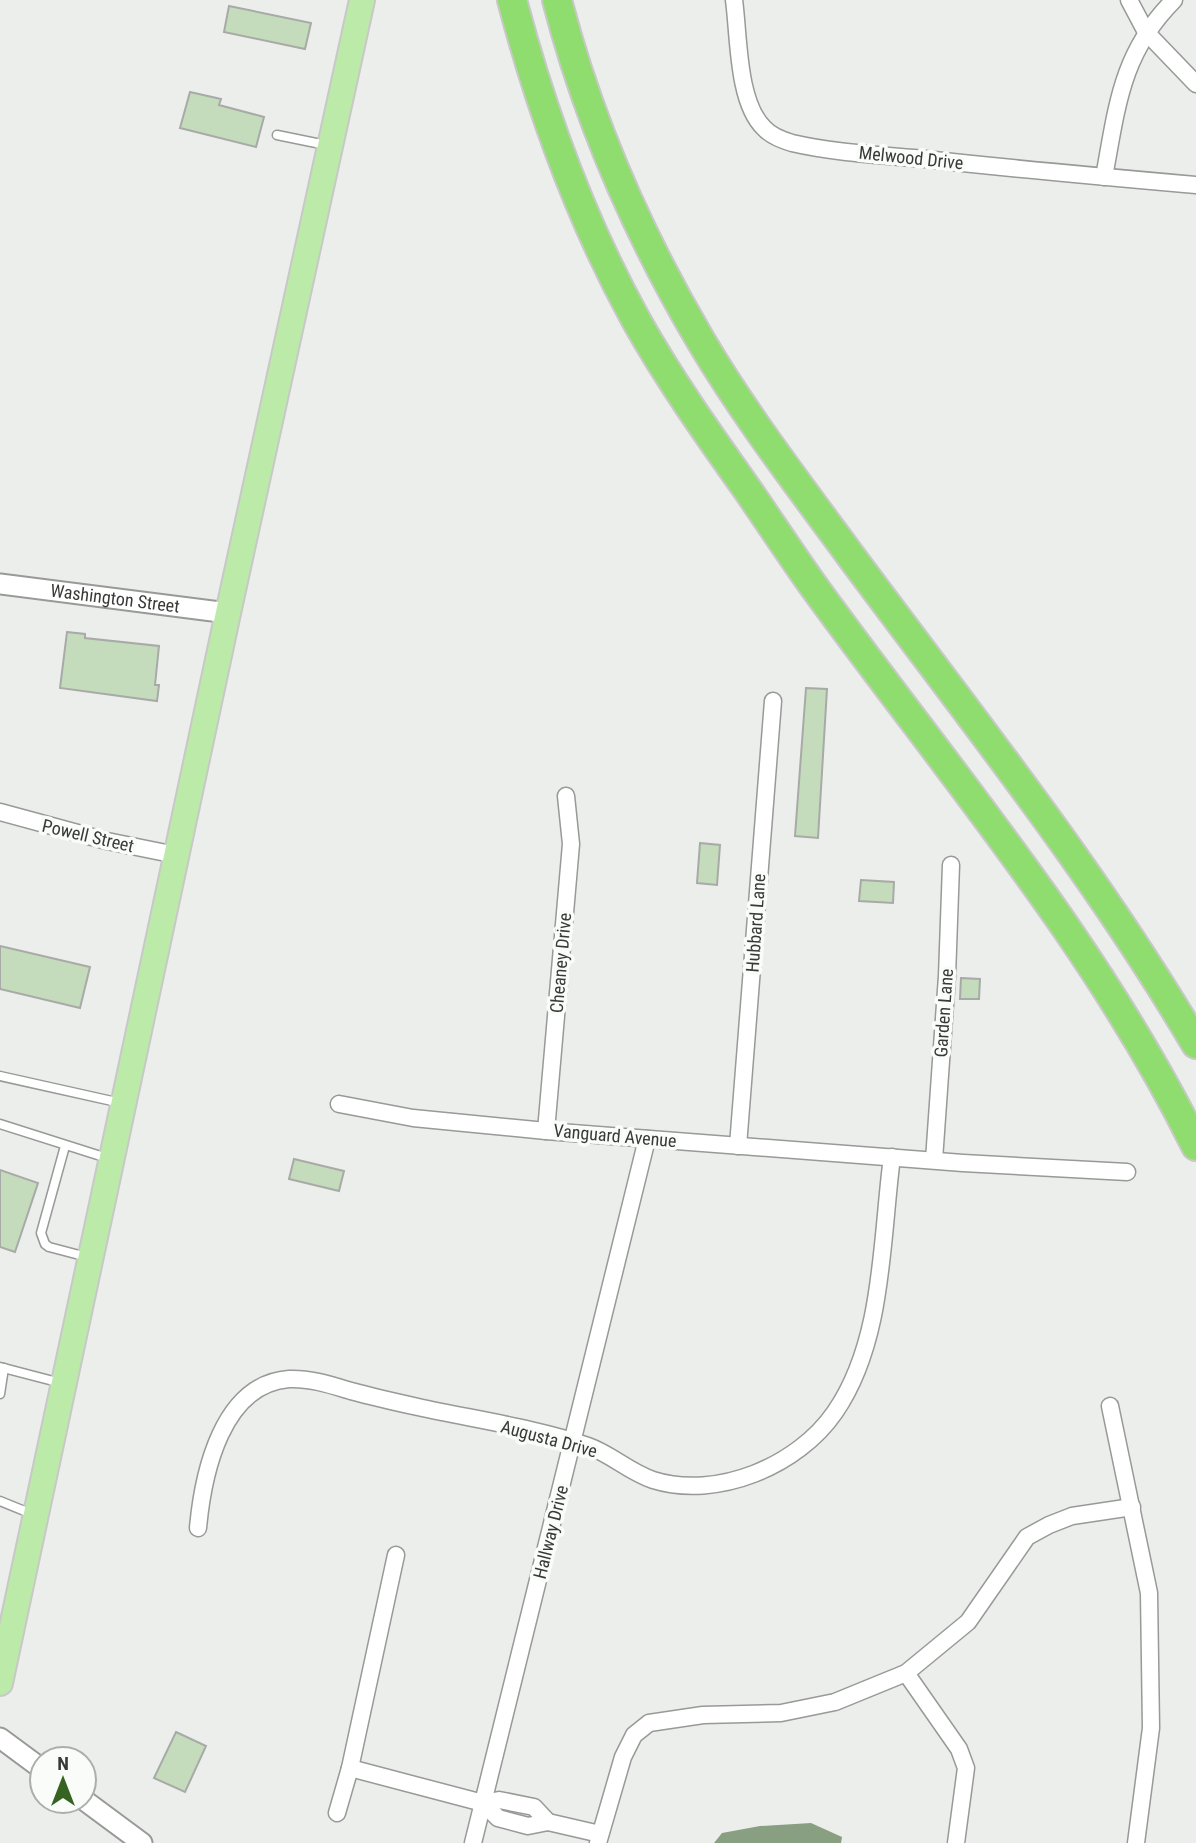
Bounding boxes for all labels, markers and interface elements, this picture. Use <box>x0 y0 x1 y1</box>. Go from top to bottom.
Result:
street label: Melwood Drive <box>858 142 964 173</box>
street label: Washington Street <box>49 580 181 617</box>
street label: Powell Street <box>40 815 136 856</box>
street label: Hubbard Lane <box>742 873 769 973</box>
street label: Cheaney Drive <box>546 912 575 1014</box>
street label: Garden Lane <box>930 968 957 1058</box>
street label: Vanguard Avenue <box>553 1120 677 1151</box>
street label: Augusta Drive <box>499 1416 600 1461</box>
street label: Hallway Drive <box>529 1483 572 1581</box>
north arrow <box>28 1745 98 1815</box>
text: N <box>57 1752 69 1775</box>

